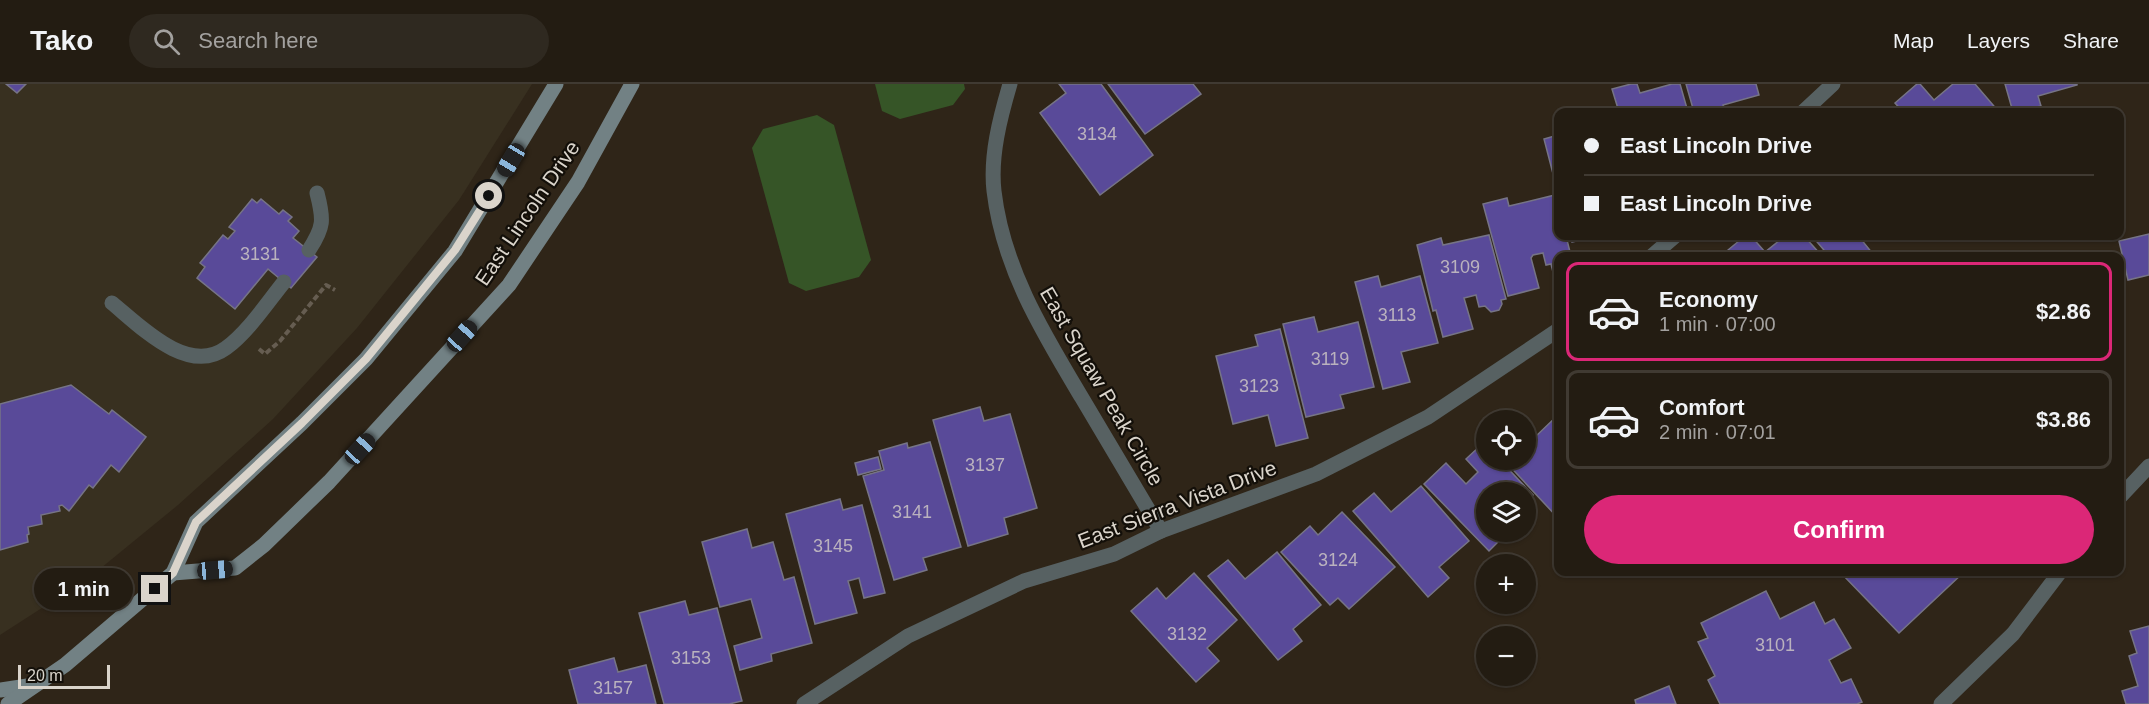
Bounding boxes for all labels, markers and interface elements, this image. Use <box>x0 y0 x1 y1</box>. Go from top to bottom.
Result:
search box <box>129 14 549 68</box>
text: Tako <box>30 25 93 56</box>
icon: search <box>150 25 183 58</box>
text: Search here <box>198 28 318 53</box>
text: Map <box>1893 29 1934 52</box>
text: Layers <box>1967 29 2030 52</box>
text: Share <box>2063 29 2119 52</box>
house number: 3134 <box>1077 124 1117 144</box>
text: East Lincoln Drive <box>1620 133 1812 158</box>
street label: East Lincoln Drive <box>470 136 584 290</box>
car <box>494 140 528 180</box>
route start <box>475 182 502 209</box>
text: East Lincoln Drive <box>1620 191 1812 216</box>
house number: 3131 <box>240 244 280 264</box>
house number: 3109 <box>1440 257 1480 277</box>
street label: East Squaw Peak Circle <box>1036 283 1168 489</box>
icon: car <box>1587 285 1641 339</box>
text: Economy <box>1659 287 1758 312</box>
text: $2.86 <box>2036 299 2091 324</box>
house number: 3113 <box>1378 305 1416 325</box>
text: 1 min · 07:00 <box>1659 313 1776 335</box>
car <box>443 317 481 355</box>
house number: 3119 <box>1311 349 1349 369</box>
house number: 3123 <box>1239 376 1279 396</box>
icon: car <box>1587 393 1641 447</box>
text: Comfort <box>1659 395 1745 420</box>
text: $3.86 <box>2036 407 2091 432</box>
map controls <box>1476 410 1536 686</box>
button: locate <box>1476 410 1536 470</box>
text: 2 min · 07:01 <box>1659 421 1776 443</box>
car <box>341 430 379 468</box>
house number: 3137 <box>965 455 1005 475</box>
street label: East Sierra Vista Drive <box>1074 455 1280 553</box>
button: layers <box>1476 482 1536 542</box>
button: Confirm <box>1584 495 2094 564</box>
house number: 3141 <box>892 502 932 522</box>
house number: 3145 <box>813 536 853 556</box>
house number: 3124 <box>1318 550 1358 570</box>
button: + <box>1476 554 1536 614</box>
car <box>196 559 234 581</box>
callout: 1 min <box>35 568 134 610</box>
route end <box>141 575 168 602</box>
text: 1 min <box>57 578 110 600</box>
house number: 3132 <box>1167 624 1207 644</box>
button: − <box>1476 626 1536 686</box>
house number: 3101 <box>1755 635 1795 655</box>
house number: 3153 <box>671 648 711 668</box>
scale bar <box>18 662 110 690</box>
text: 20 m <box>27 667 63 684</box>
house number: 3157 <box>593 678 633 698</box>

